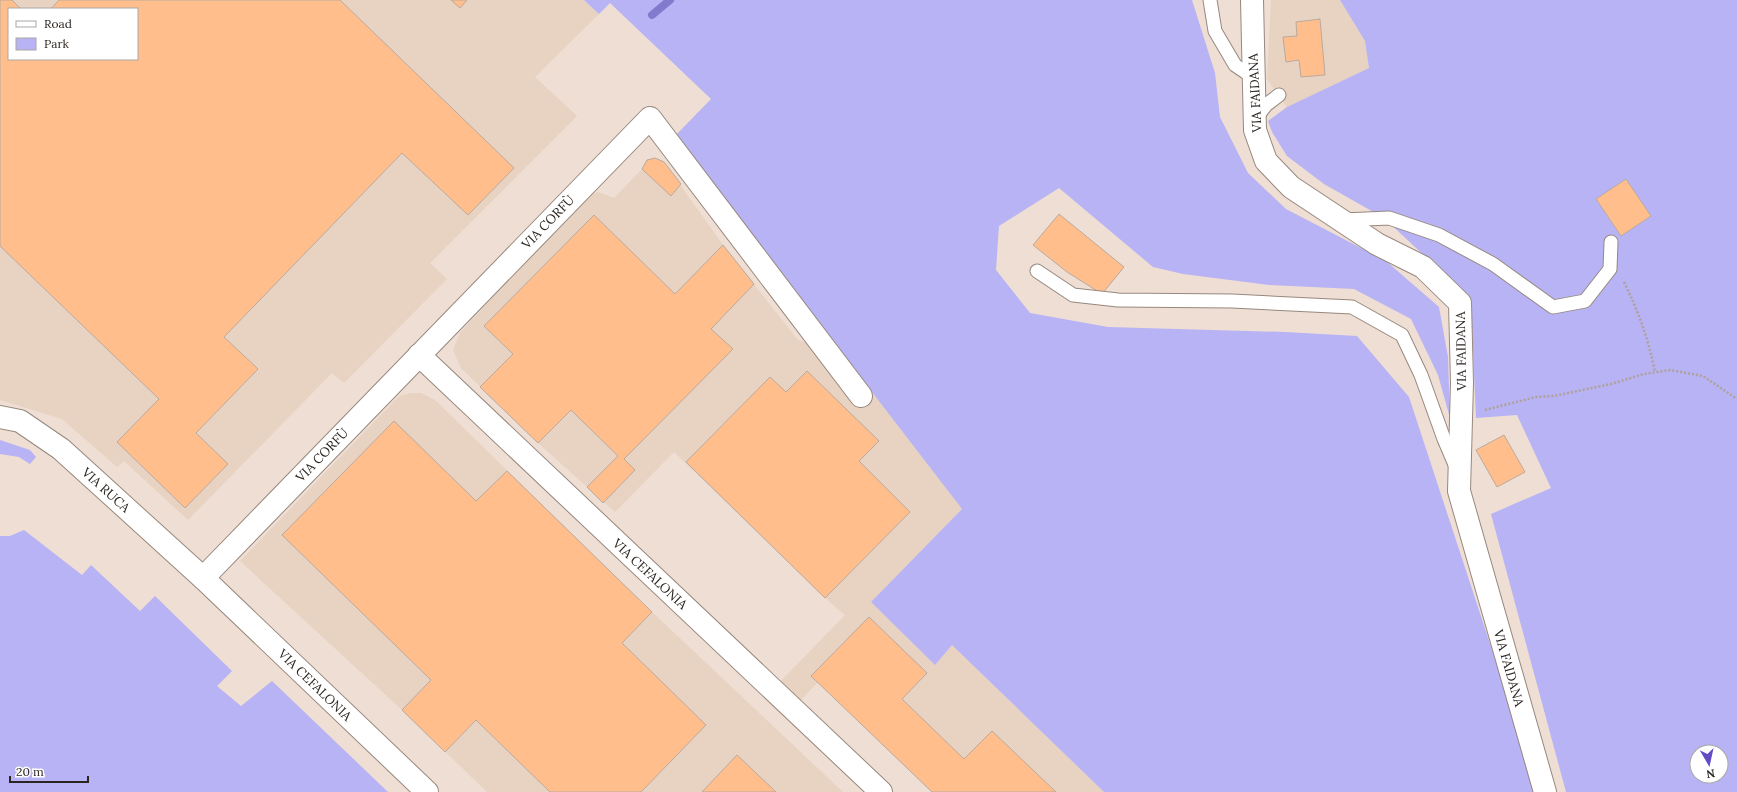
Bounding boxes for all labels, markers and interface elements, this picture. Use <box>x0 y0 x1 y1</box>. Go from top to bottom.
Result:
legend <box>8 8 138 60</box>
text: Road <box>44 16 72 31</box>
text: Park <box>44 36 70 51</box>
street label: VIA FAIDANA <box>1244 52 1266 134</box>
street label: VIA CORFÙ <box>517 191 578 253</box>
street label: VIA FAIDANA <box>1452 310 1470 392</box>
street label: VIA CORFÙ <box>291 424 352 486</box>
street label: VIA RUCA <box>78 463 134 517</box>
street label: VIA CEFALONIA <box>608 534 692 614</box>
street label: VIA FAIDANA <box>1490 627 1528 709</box>
street label: VIA CEFALONIA <box>274 645 356 725</box>
north arrow <box>1689 744 1729 784</box>
scale bar <box>10 758 88 784</box>
text: 20 m <box>16 764 44 779</box>
text: N <box>1705 766 1716 782</box>

